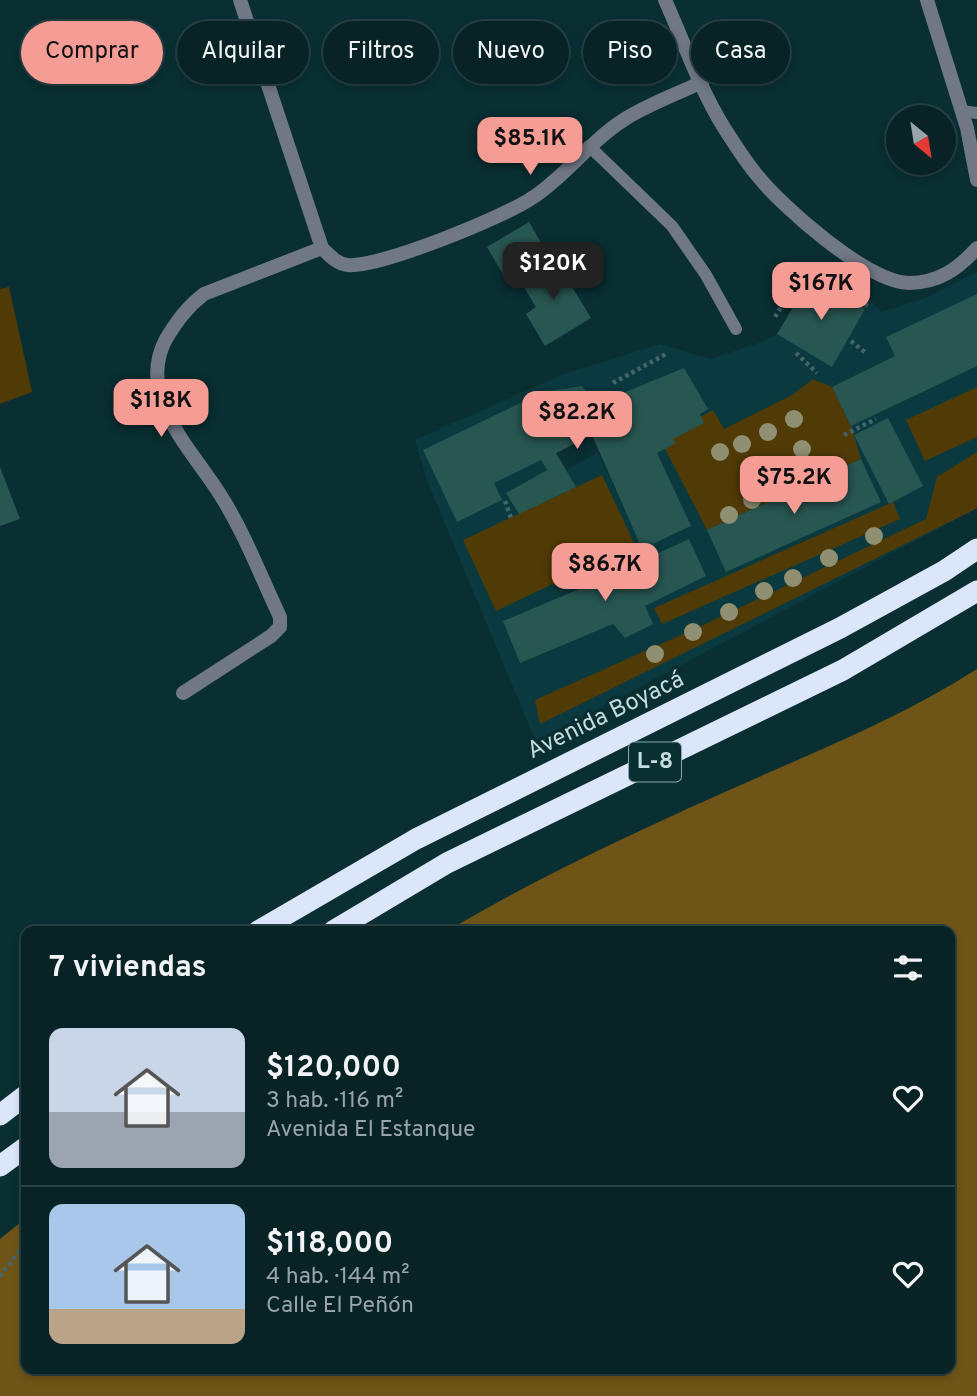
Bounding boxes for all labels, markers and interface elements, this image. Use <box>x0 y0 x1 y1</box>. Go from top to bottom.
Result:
chip: Comprar <box>21 21 163 84</box>
chip: Alquilar <box>177 21 309 84</box>
chip: Filtros <box>323 21 439 84</box>
chip: Nuevo <box>453 21 569 84</box>
chip: Piso <box>583 21 677 84</box>
chip: Casa <box>691 21 790 84</box>
north arrow <box>886 105 956 175</box>
map controls <box>886 105 956 175</box>
pin: $85.1K <box>473 118 587 177</box>
text: $85.1K <box>493 125 567 154</box>
pin: $120K <box>504 243 602 302</box>
text: $120K <box>519 250 587 279</box>
pin: $167K <box>772 262 870 322</box>
text: $167K <box>788 270 854 299</box>
pin: $118K <box>112 380 210 439</box>
text: $118K <box>130 387 192 416</box>
pin: $82.2K <box>520 392 634 451</box>
text: $82.2K <box>538 399 616 428</box>
pin: $75.2K <box>737 456 851 516</box>
text: $75.2K <box>756 464 832 493</box>
pin: $86.7K <box>548 544 662 603</box>
text: $86.7K <box>568 551 642 580</box>
street label: Avenida Boyacá <box>523 665 689 767</box>
road number: L-8 <box>629 742 681 782</box>
icon: filters <box>889 949 927 987</box>
text: 7 viviendas <box>49 950 207 987</box>
text: $120,000 <box>266 1050 401 1087</box>
icon: home <box>105 1056 189 1140</box>
icon: heart <box>889 1079 927 1117</box>
text: 3 hab. · 116 m² <box>266 1087 403 1116</box>
text: Avenida El Estanque <box>266 1116 475 1145</box>
text: $118,000 <box>266 1226 393 1263</box>
icon: home <box>105 1232 189 1316</box>
icon: heart <box>889 1255 927 1293</box>
text: 4 hab. · 144 m² <box>266 1263 410 1292</box>
text: Calle El Peñón <box>266 1292 414 1321</box>

